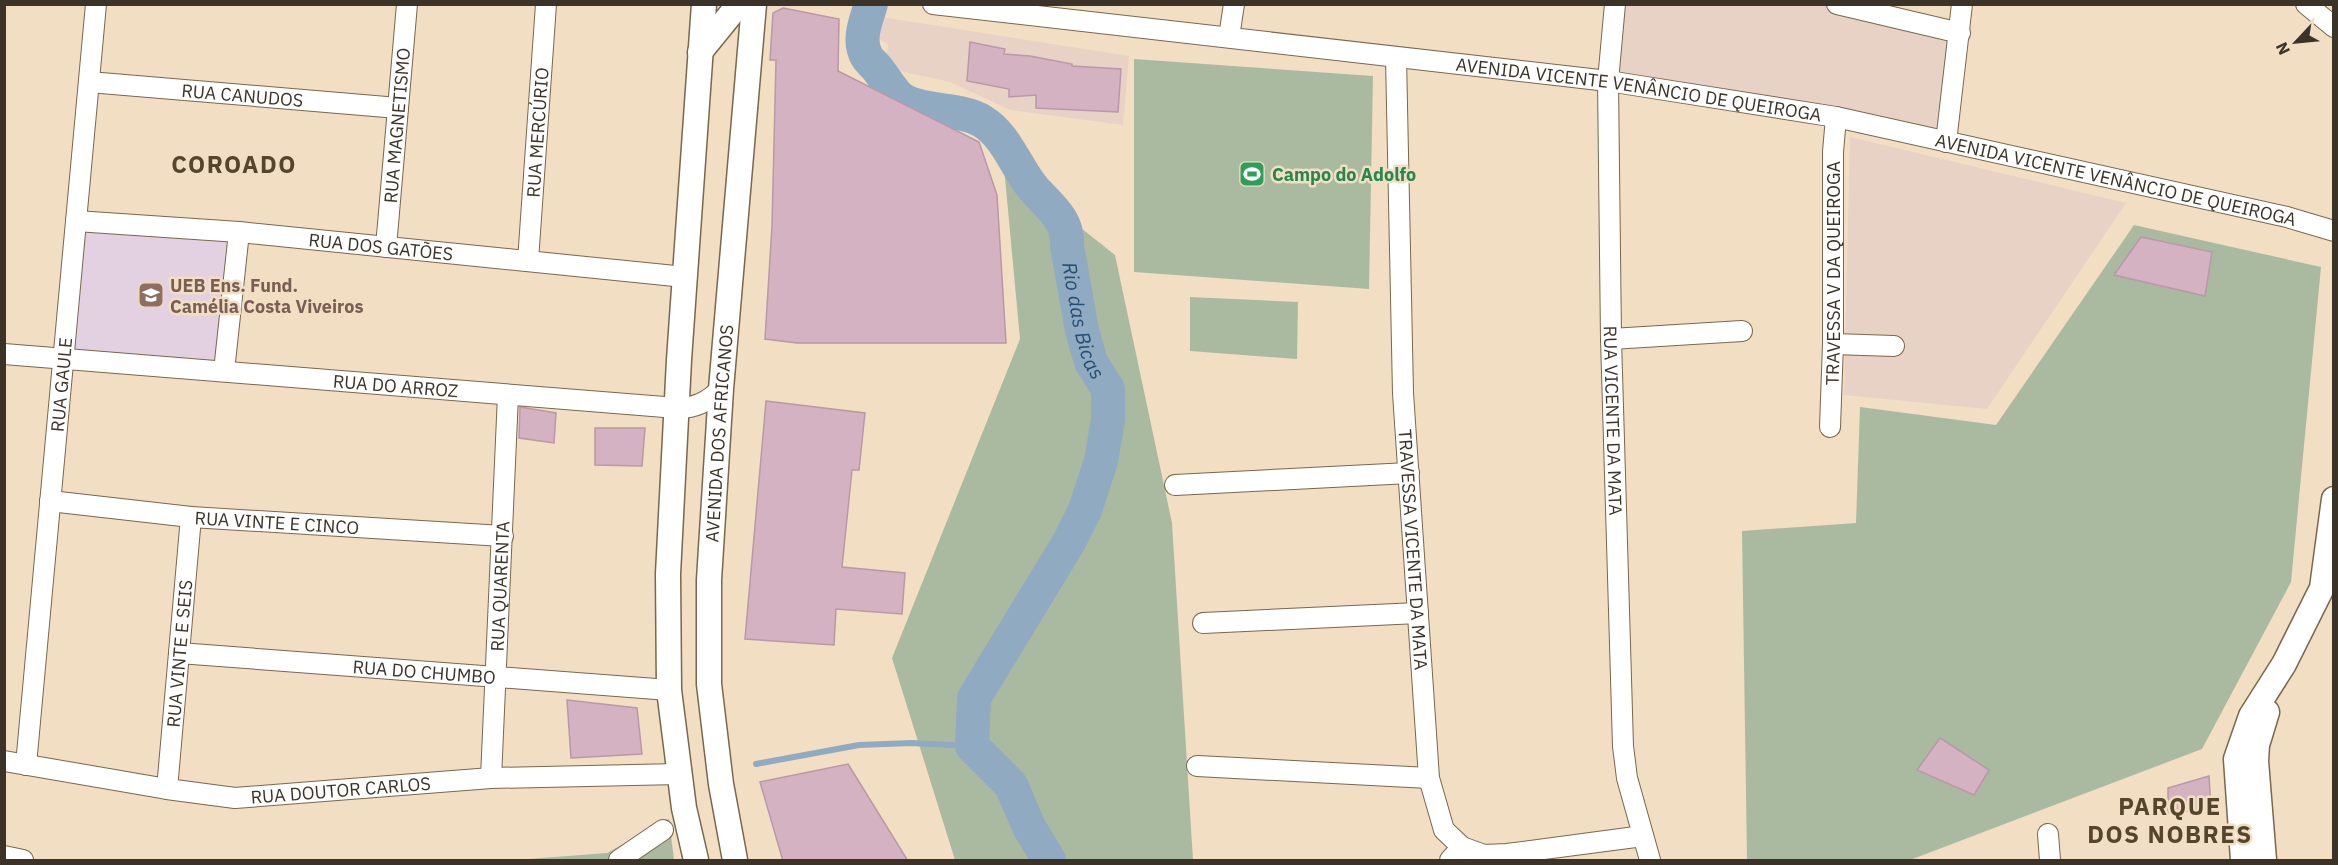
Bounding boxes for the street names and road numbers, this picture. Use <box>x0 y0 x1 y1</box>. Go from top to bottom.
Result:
street label: RUA MAGNETISMO <box>378 47 415 204</box>
street label: AVENIDA VICENTE VENÂNCIO DE QUEIROGA <box>1455 52 1824 126</box>
street label: RUA MERCÚRIO <box>521 66 553 198</box>
street label: RUA CANUDOS <box>181 78 304 111</box>
street label: AVENIDA VICENTE VENÂNCIO DE QUEIROGA <box>1933 128 2300 231</box>
street label: TRAVESSA V DA QUEIROGA <box>1820 160 1845 386</box>
street label: RUA DOS GATÕES <box>308 228 454 265</box>
street label: AVENIDA DOS AFRICANOS <box>700 323 738 543</box>
street label: RUA VICENTE DA MATA <box>1599 325 1628 516</box>
street label: RUA GAULE <box>45 336 77 433</box>
street label: RUA DO ARROZ <box>332 369 459 402</box>
street label: TRAVESSA VICENTE DA MATA <box>1394 428 1433 671</box>
street label: RUA VINTE E CINCO <box>194 506 360 539</box>
street label: RUA QUARENTA <box>485 520 514 652</box>
street label: RUA VINTE E SEIS <box>161 579 197 728</box>
street label: RUA DO CHUMBO <box>352 655 497 688</box>
street label: RUA DOUTOR CARLOS <box>250 771 432 808</box>

